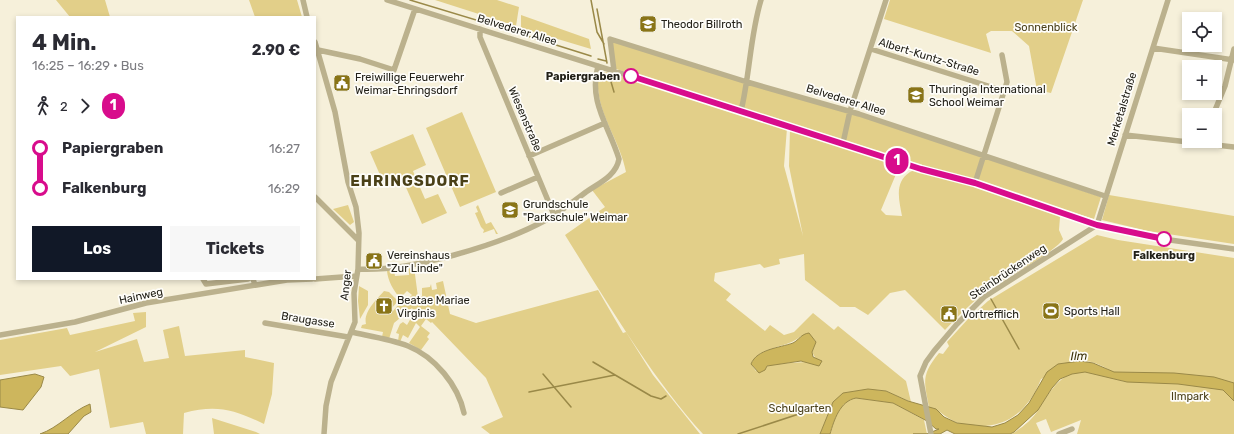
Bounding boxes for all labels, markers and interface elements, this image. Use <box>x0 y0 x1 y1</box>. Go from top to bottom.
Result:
street label: Belvederer Allee <box>476 12 558 48</box>
map controls <box>1182 12 1222 148</box>
button: locate <box>1182 12 1222 52</box>
school or university icon: Theodor Billroth <box>638 14 658 34</box>
place label: Theodor Billroth <box>661 18 743 31</box>
park label: Sonnenblick <box>1015 21 1078 34</box>
text: 4 Min. <box>32 29 97 56</box>
street label: Albert-Kuntz-Straße <box>877 35 981 79</box>
text: 2.90 € <box>252 41 300 59</box>
text: 16:25 – 16:29 · Bus <box>32 58 144 73</box>
button: + <box>1182 60 1222 100</box>
marker: Papiergraben <box>623 68 639 84</box>
place label: Papiergraben <box>546 70 620 83</box>
place label: Freiwillige Feuerwehr Weimar-Ehringsdorf <box>355 71 465 97</box>
street label: Merketalstraße <box>1105 71 1139 147</box>
public building icon: Freiwillige Feuerwehr Weimar-Ehringsdorf <box>332 73 352 93</box>
street label: Belvederer Allee <box>805 82 887 118</box>
place label: Thuringia International School Weimar <box>929 83 1046 109</box>
street label: Wiesenstraße <box>506 85 544 153</box>
school or university icon: Thuringia International School Weimar <box>906 85 926 105</box>
icon: walk <box>32 95 54 117</box>
icon: forward <box>74 95 96 117</box>
text: 1 <box>110 97 117 114</box>
text: 2 <box>60 99 68 114</box>
button: − <box>1182 108 1222 148</box>
text: Papiergraben <box>62 139 163 157</box>
text: 16:27 <box>269 141 300 156</box>
line badge: 1 <box>884 148 910 174</box>
text: 1 <box>894 152 900 169</box>
district label: EHRINGSDORF <box>350 172 470 190</box>
text: Falkenburg <box>62 179 146 197</box>
text: 16:29 <box>268 181 300 196</box>
place label: Grundschule "Parkschule" Weimar <box>523 198 628 224</box>
school or university icon: Grundschule "Parkschule" Weimar <box>500 200 520 220</box>
button: Los <box>32 226 162 272</box>
button: Tickets <box>170 226 300 272</box>
marker: Falkenburg <box>1156 231 1172 247</box>
street label: Steinbrückenweg <box>967 242 1049 302</box>
place label: Vereinshaus "Zur Linde" <box>387 249 450 275</box>
place label: Falkenburg <box>1133 249 1195 262</box>
public building icon: Vereinshaus "Zur Linde" <box>364 251 384 271</box>
street label: Anger <box>338 268 354 301</box>
street label: Hainweg <box>118 285 164 307</box>
place label: Beatae Mariae Virginis <box>397 294 470 320</box>
church icon: Beatae Mariae Virginis <box>374 296 394 316</box>
sports icon: Sports Hall <box>1041 301 1061 321</box>
public building icon: Vortrefflich <box>939 304 959 324</box>
place label: Sports Hall <box>1064 305 1120 318</box>
place label: Vortrefflich <box>962 308 1019 321</box>
street label: Braugasse <box>280 309 336 331</box>
water label: Ilm <box>1070 349 1088 363</box>
park label: Ilmpark <box>1171 390 1209 403</box>
park label: Schulgarten <box>769 402 831 415</box>

